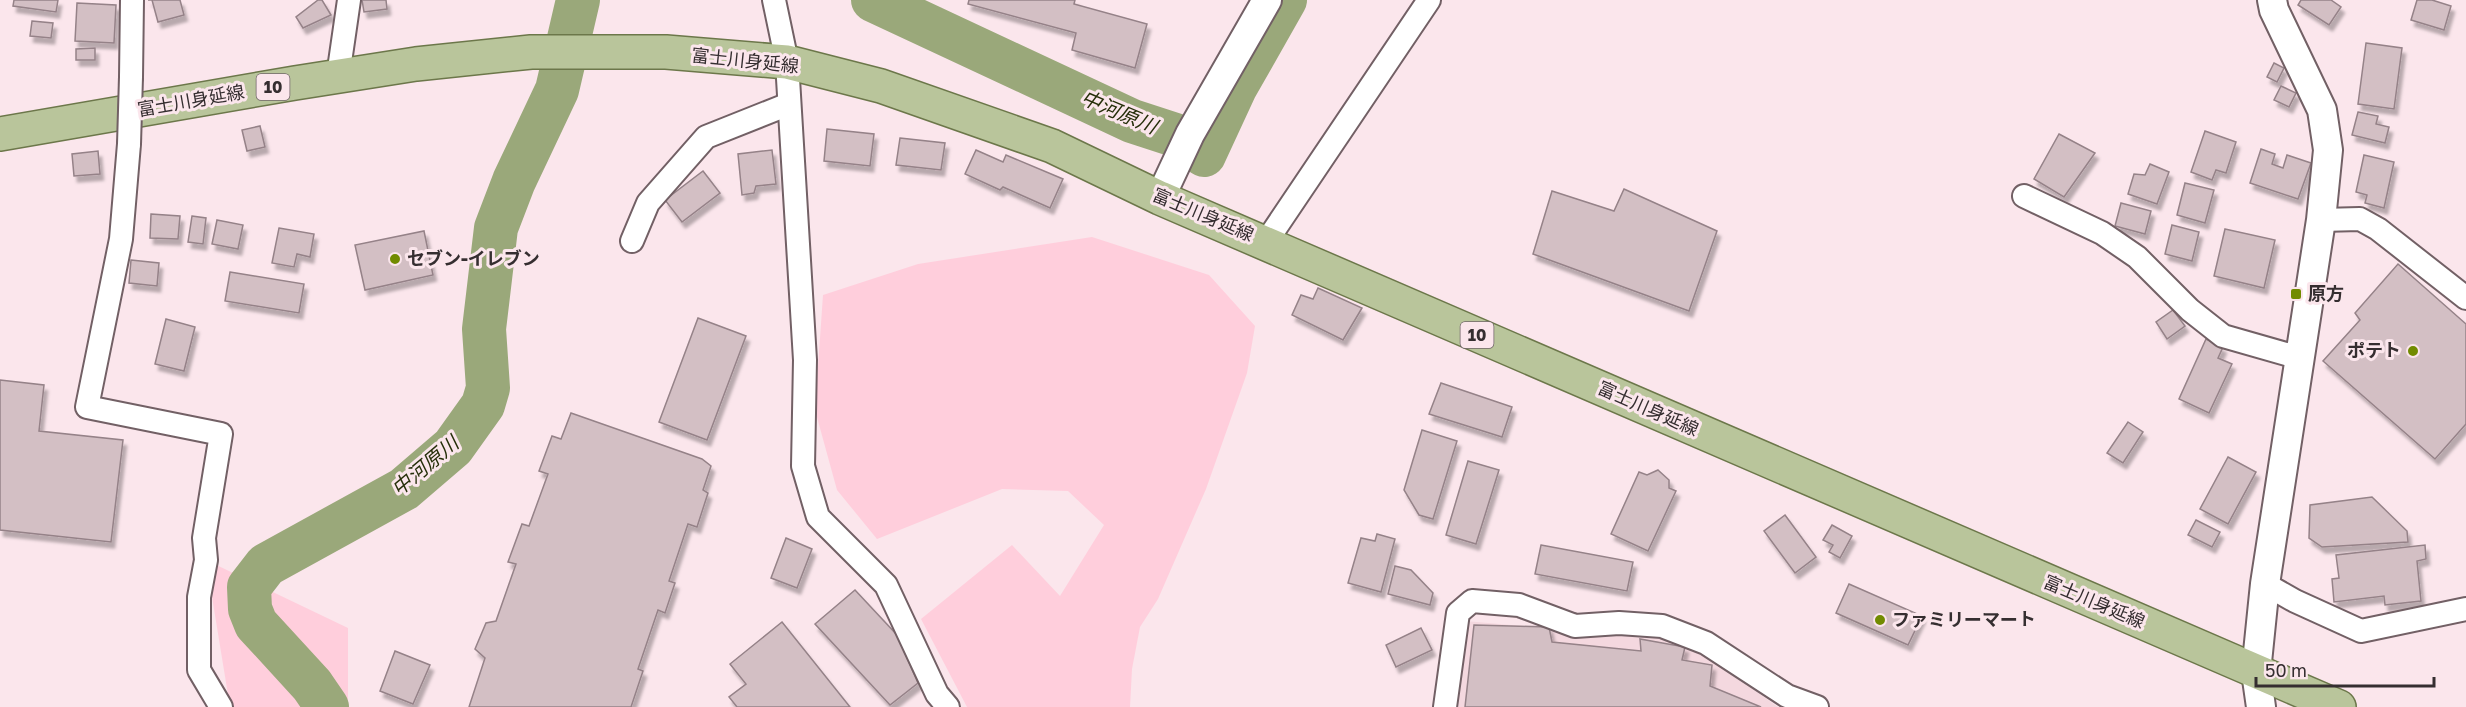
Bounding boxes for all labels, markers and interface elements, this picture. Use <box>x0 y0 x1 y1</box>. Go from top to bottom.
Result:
street label: 富士川身延線 <box>690 43 800 77</box>
road number: 10 <box>256 74 290 100</box>
street label: 富士川身延線 <box>136 80 246 120</box>
water label: 中河原川 <box>1078 84 1163 139</box>
street label: 富士川身延線 <box>1149 183 1257 245</box>
place label: セブン-イレブン <box>407 247 540 269</box>
marker: セブン-イレブン <box>388 252 402 266</box>
place label: 原方 <box>2308 282 2344 304</box>
marker: 原方 <box>2289 287 2303 301</box>
road number: 10 <box>1460 322 1494 348</box>
place label: ポテト <box>2347 339 2401 361</box>
marker: ポテト <box>2406 344 2420 358</box>
street label: 富士川身延線 <box>1595 376 1702 440</box>
water label: 中河原川 <box>386 429 464 500</box>
street label: 富士川身延線 <box>2040 570 2148 632</box>
place label: ファミリーマート <box>1892 608 2036 630</box>
marker: ファミリーマート <box>1873 613 1887 627</box>
scale bar <box>2256 650 2434 688</box>
text: 50 m <box>2265 659 2307 681</box>

